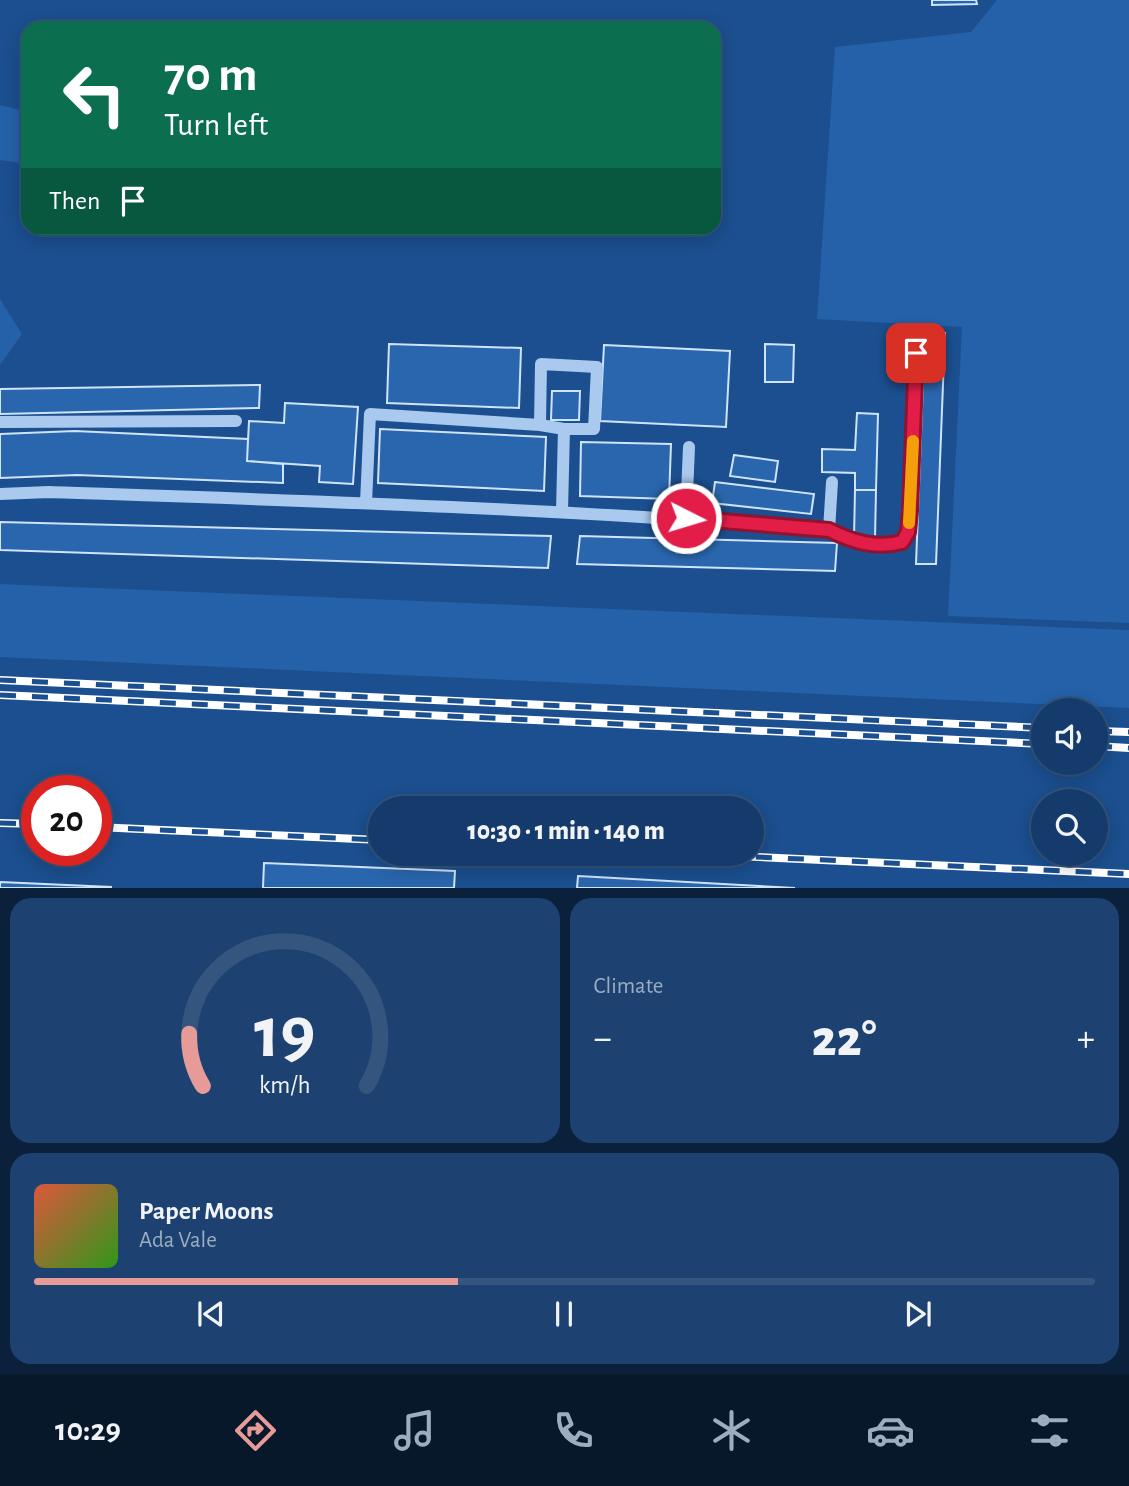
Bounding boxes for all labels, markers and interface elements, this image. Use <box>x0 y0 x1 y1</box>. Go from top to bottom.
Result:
icon: left <box>49 49 140 140</box>
text: 70 m <box>164 51 258 100</box>
text: Turn left <box>164 109 268 141</box>
icon: arrive <box>114 182 152 220</box>
text: Then <box>49 188 100 214</box>
pin <box>886 323 946 383</box>
icon: arrive <box>897 334 935 372</box>
position arrow <box>649 481 723 555</box>
map controls <box>1031 698 1108 866</box>
button: sound <box>1031 698 1108 775</box>
speed limit sign: 20 <box>21 775 112 866</box>
button: search <box>1031 789 1108 866</box>
text: 10:30 · 1 min · 140 m <box>467 818 665 844</box>
text: Climate <box>594 975 663 998</box>
text: 19 <box>254 999 315 1072</box>
text: 22° <box>812 1013 877 1065</box>
text: − <box>594 1020 612 1058</box>
text: + <box>1077 1020 1095 1058</box>
text: km/h <box>259 1073 311 1098</box>
text: Paper Moons <box>139 1198 274 1224</box>
text: Ada Vale <box>139 1229 217 1252</box>
icon: previous <box>192 1295 230 1333</box>
icon: pause <box>545 1295 583 1333</box>
icon: next <box>899 1295 937 1333</box>
icon: directions <box>231 1406 280 1455</box>
icon: music <box>390 1406 439 1455</box>
icon: phone <box>549 1406 598 1455</box>
icon: climate <box>707 1406 756 1455</box>
icon: car <box>866 1406 915 1455</box>
icon: filters <box>1025 1406 1074 1455</box>
text: 10:29 <box>55 1414 121 1446</box>

